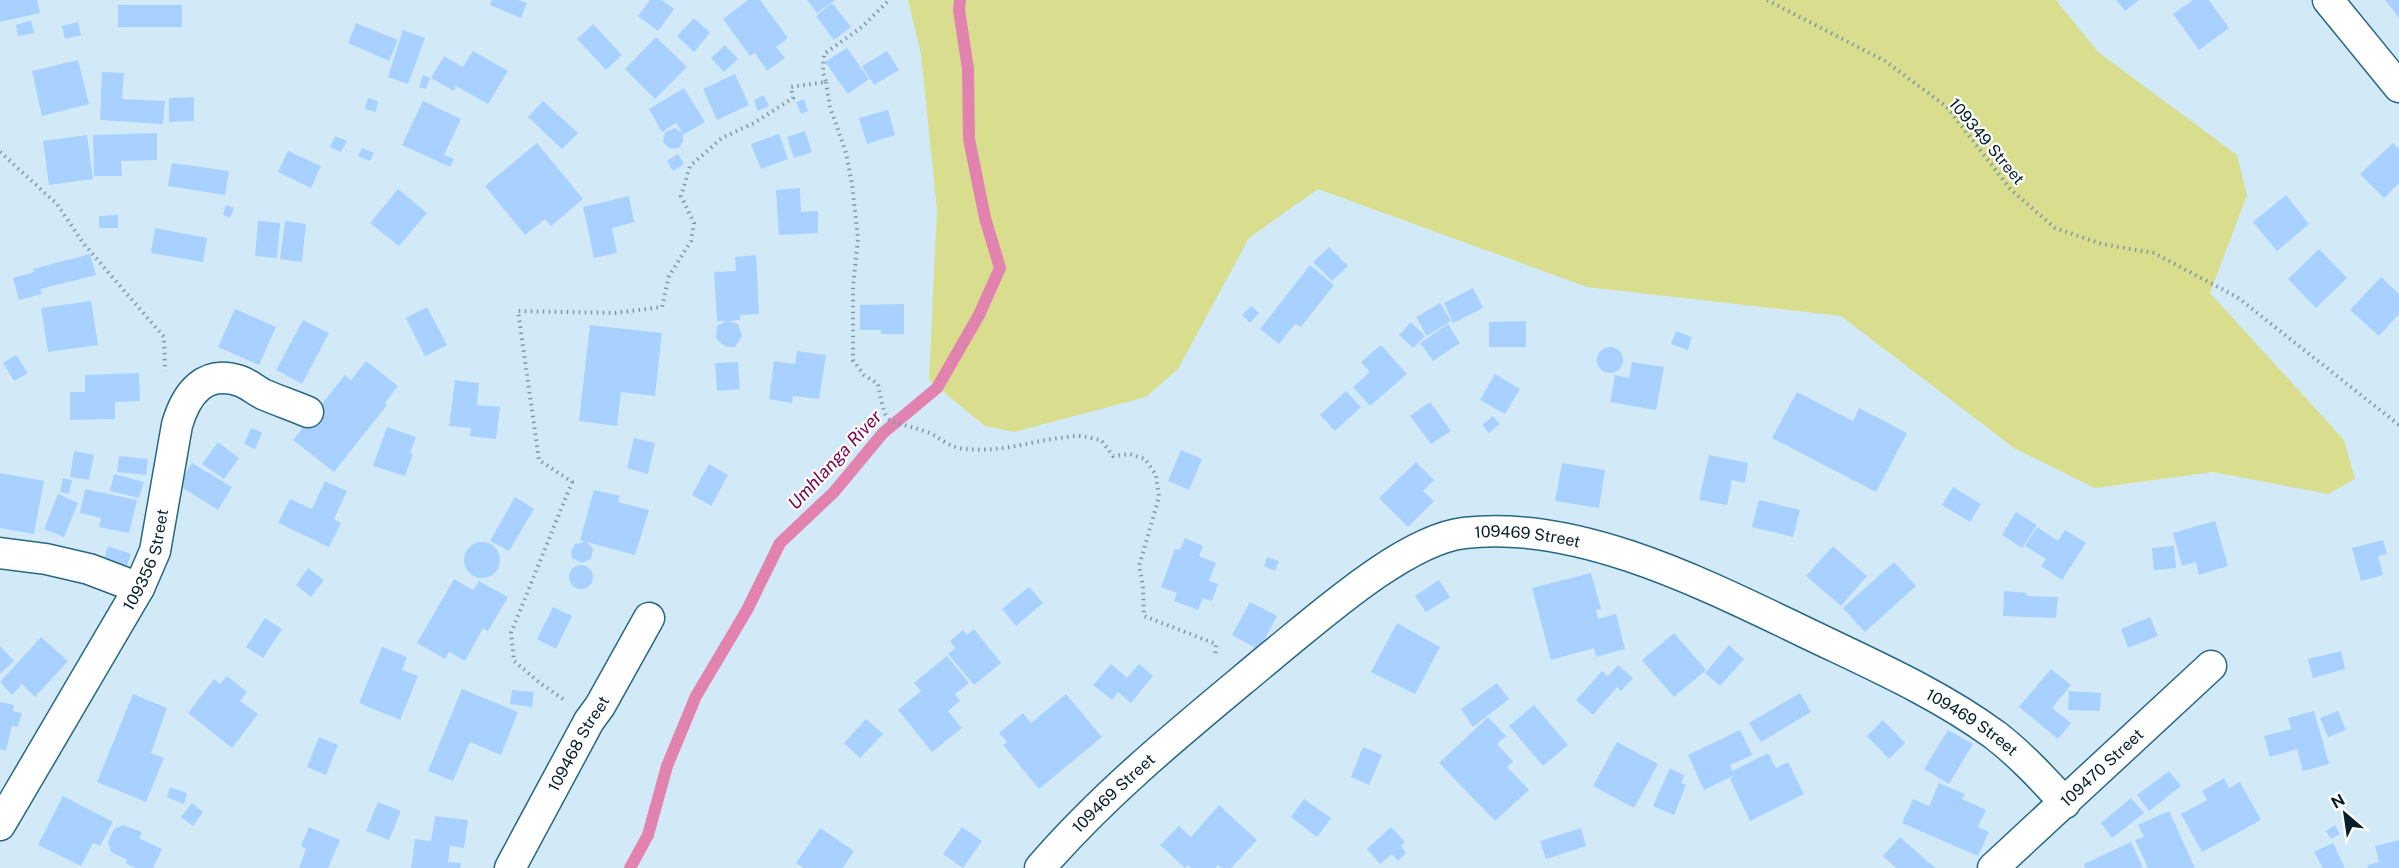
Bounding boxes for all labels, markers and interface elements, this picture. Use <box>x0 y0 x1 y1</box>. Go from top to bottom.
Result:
street label: 109349 Street <box>1945 94 2028 188</box>
water label: Umhlanga River <box>783 406 886 513</box>
street label: 109356 Street <box>119 508 172 614</box>
street label: 109469 Street <box>1474 522 1582 552</box>
street label: 109469 Street <box>1923 685 2022 760</box>
street label: 109468 Street <box>544 693 614 795</box>
street label: 109470 Street <box>2057 725 2147 811</box>
street label: 109469 Street <box>1068 750 1159 837</box>
north arrow <box>2315 784 2375 844</box>
text: N <box>2328 790 2348 813</box>

